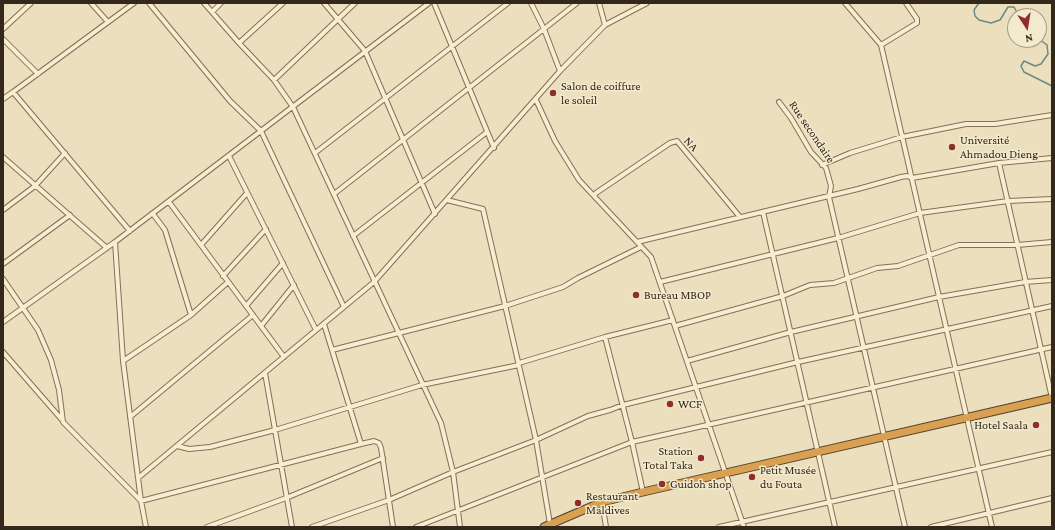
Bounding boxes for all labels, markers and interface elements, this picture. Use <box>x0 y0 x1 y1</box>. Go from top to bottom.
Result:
north arrow <box>1007 8 1047 48</box>
text: N <box>1024 32 1034 45</box>
place label: Salon de coiffure le soleil <box>561 79 641 107</box>
marker: Salon de coiffure le soleil <box>548 88 558 98</box>
street label: Rue secondaire <box>786 98 838 166</box>
place label: Université Ahmadou Dieng <box>960 133 1038 161</box>
street label: NA <box>681 134 701 154</box>
marker: Université Ahmadou Dieng <box>947 142 957 152</box>
place label: Bureau MBOP <box>644 288 711 302</box>
marker: Bureau MBOP <box>631 290 641 300</box>
place label: WCF <box>678 397 702 411</box>
marker: WCF <box>665 399 675 409</box>
place label: Hotel Saala <box>974 418 1028 432</box>
marker: Hotel Saala <box>1031 420 1041 430</box>
place label: Station Total Taka <box>643 444 693 472</box>
marker: Station Total Taka <box>696 453 706 463</box>
place label: Petit Musée du Fouta <box>760 463 816 491</box>
marker: Petit Musée du Fouta <box>747 472 757 482</box>
place label: Guidoh shop <box>670 477 731 491</box>
marker: Guidoh shop <box>657 479 667 489</box>
place label: Restaurant Maldives <box>586 489 638 517</box>
marker: Restaurant Maldives <box>573 498 583 508</box>

